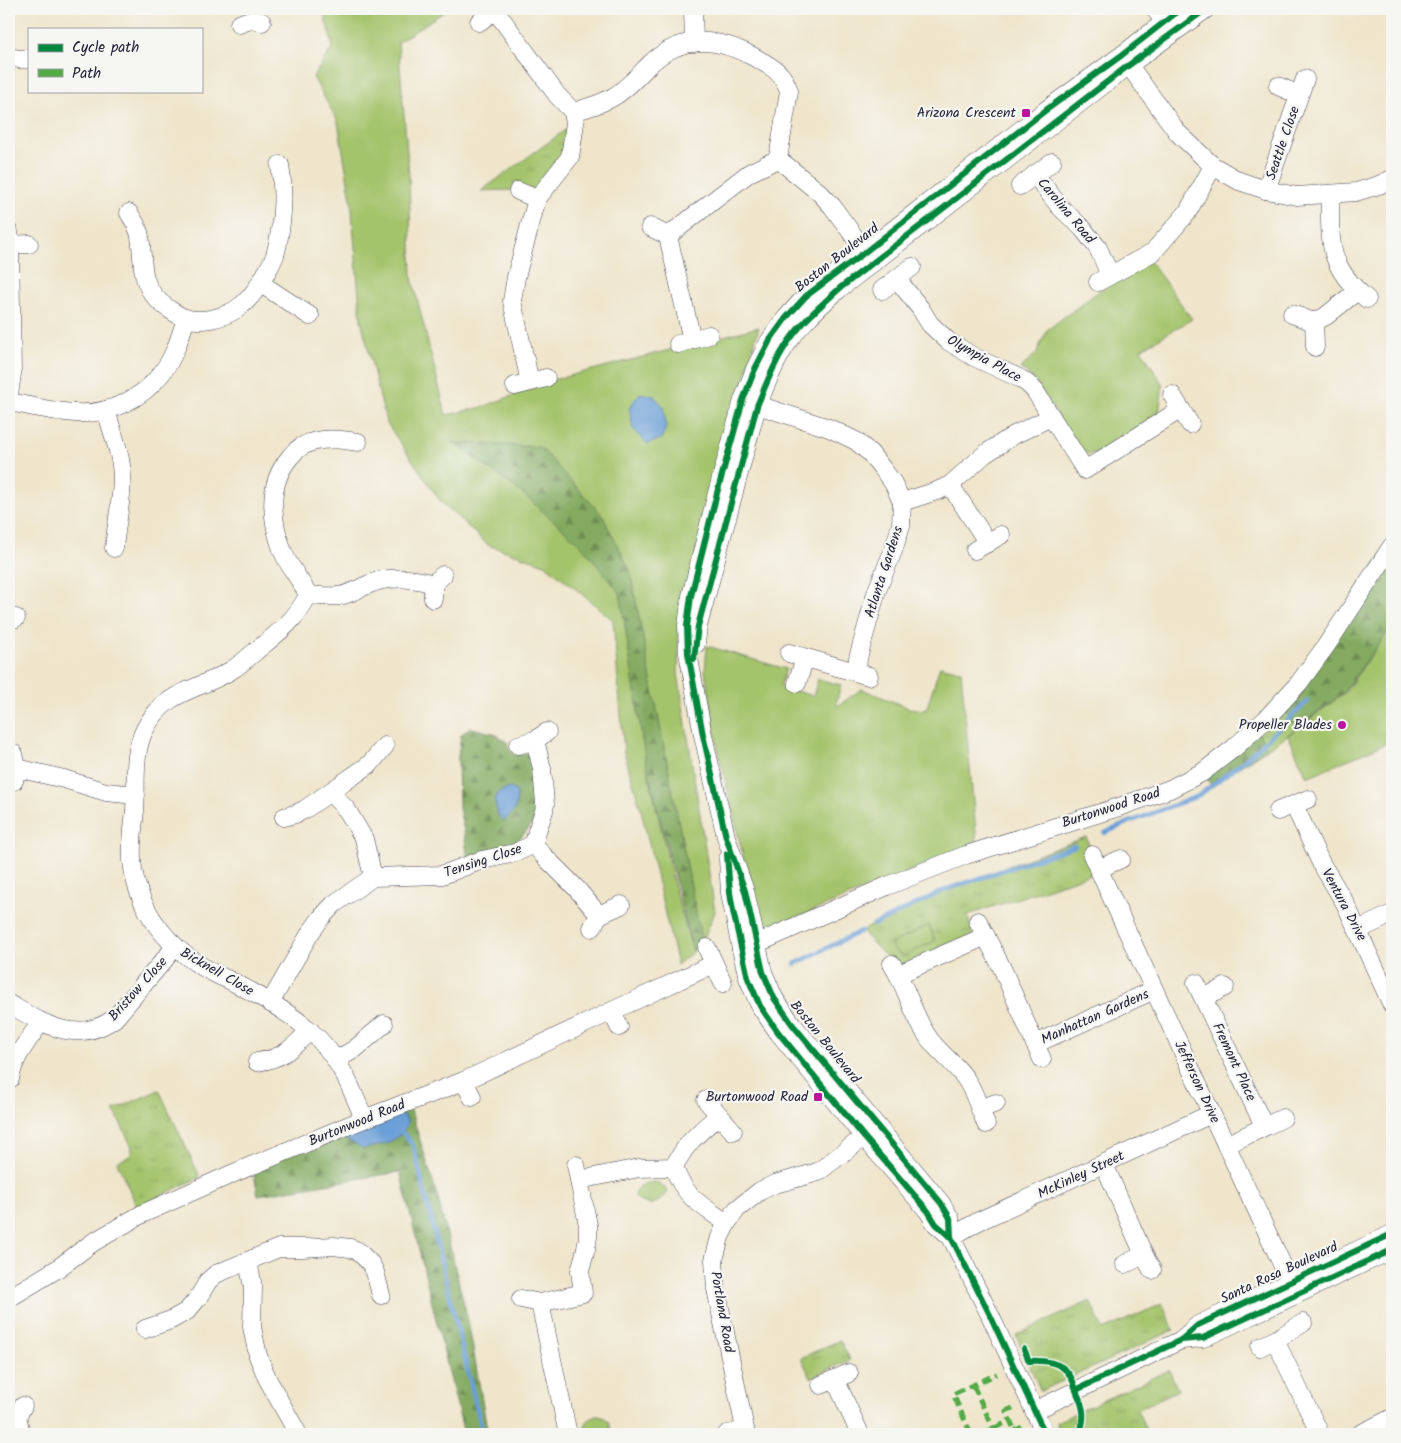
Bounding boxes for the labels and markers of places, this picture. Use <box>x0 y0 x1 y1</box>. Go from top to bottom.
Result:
place label: Arizona Crescent <box>917 102 1017 124</box>
marker: Arizona Crescent <box>1020 107 1032 119</box>
place label: Propeller Blades <box>1239 714 1332 736</box>
marker: Propeller Blades <box>1336 719 1348 731</box>
place label: Burtonwood Road <box>706 1086 809 1108</box>
marker: Burtonwood Road <box>812 1091 824 1103</box>

